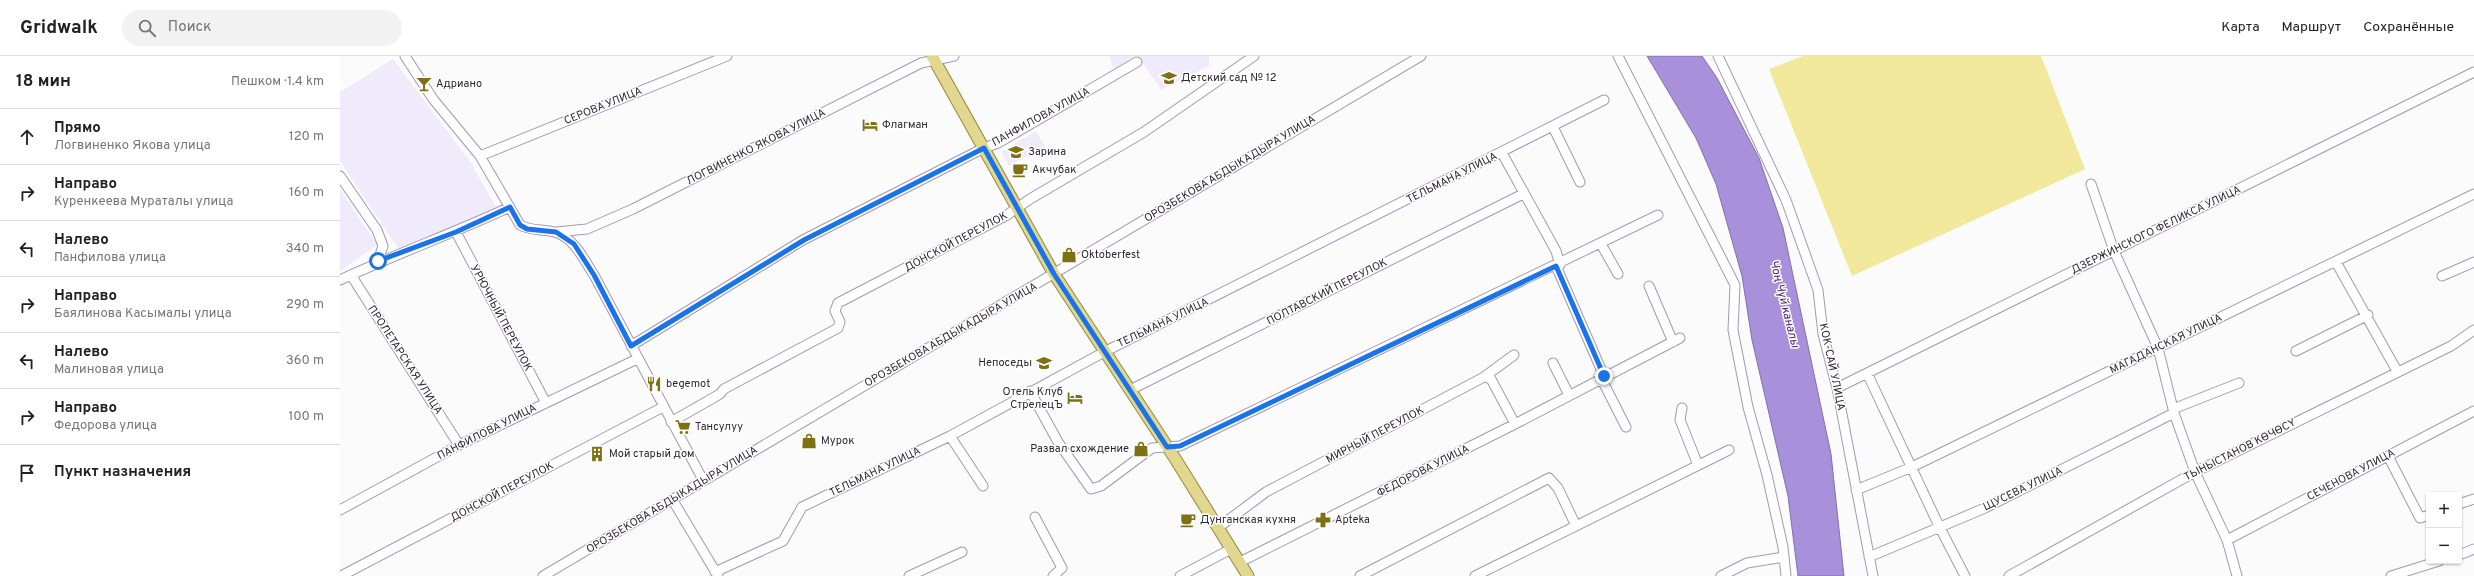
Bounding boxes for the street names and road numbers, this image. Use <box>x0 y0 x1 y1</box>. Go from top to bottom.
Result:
street label: СЕРОВА УЛИЦА <box>562 84 644 128</box>
street label: ПАНФИЛОВА УЛИЦА <box>990 84 1092 150</box>
street label: ЛОГВИНЕНКО ЯКОВА УЛИЦА <box>684 106 828 188</box>
street label: ОРОЗБЕКОВА АБДЫКАДЫРА УЛИЦА <box>1142 112 1318 226</box>
street label: ТЕЛЬМАНА УЛИЦА <box>1404 149 1500 207</box>
street label: ДЗЕРЖИНСКОГО ФЕЛИКСА УЛИЦА <box>2069 183 2243 277</box>
street label: ДОНСКОЙ ПЕРЕУЛОК <box>902 208 1010 275</box>
street label: ПОЛТАВСКИЙ ПЕРЕУЛОК <box>1264 255 1390 328</box>
street label: УРЮЧНЫЙ ПЕРЕУЛОК <box>467 262 536 374</box>
street label: ОРОЗБЕКОВА АБДЫКАДЫРА УЛИЦА <box>862 280 1040 390</box>
street label: ТЕЛЬМАНА УЛИЦА <box>1115 295 1211 351</box>
street label: ПРОЛЕТАРСКАЯ УЛИЦА <box>364 303 446 417</box>
street label: МАГАДАНСКАЯ УЛИЦА <box>2107 311 2225 377</box>
street label: КОК-САЙ УЛИЦА <box>1816 322 1849 412</box>
street label: ПАНФИЛОВА УЛИЦА <box>435 401 539 463</box>
street label: МИРНЫЙ ПЕРЕУЛОК <box>1323 402 1426 467</box>
street label: ТЫНЫСТАНОВ КӨЧӨСҮ <box>2182 416 2298 484</box>
street label: ФЕДОРОВА УЛИЦА <box>1374 442 1472 500</box>
street label: ОРОЗБЕКОВА АБДЫКАДЫРА УЛИЦА <box>584 443 760 557</box>
street label: ТЕЛЬМАНА УЛИЦА <box>827 444 923 500</box>
street label: СЕЧЕНОВА УЛИЦА <box>2305 446 2397 504</box>
street label: ДОНСКОЙ ПЕРЕУЛОК <box>448 458 556 525</box>
street label: ЩУСЕВА УЛИЦА <box>1981 464 2065 514</box>

